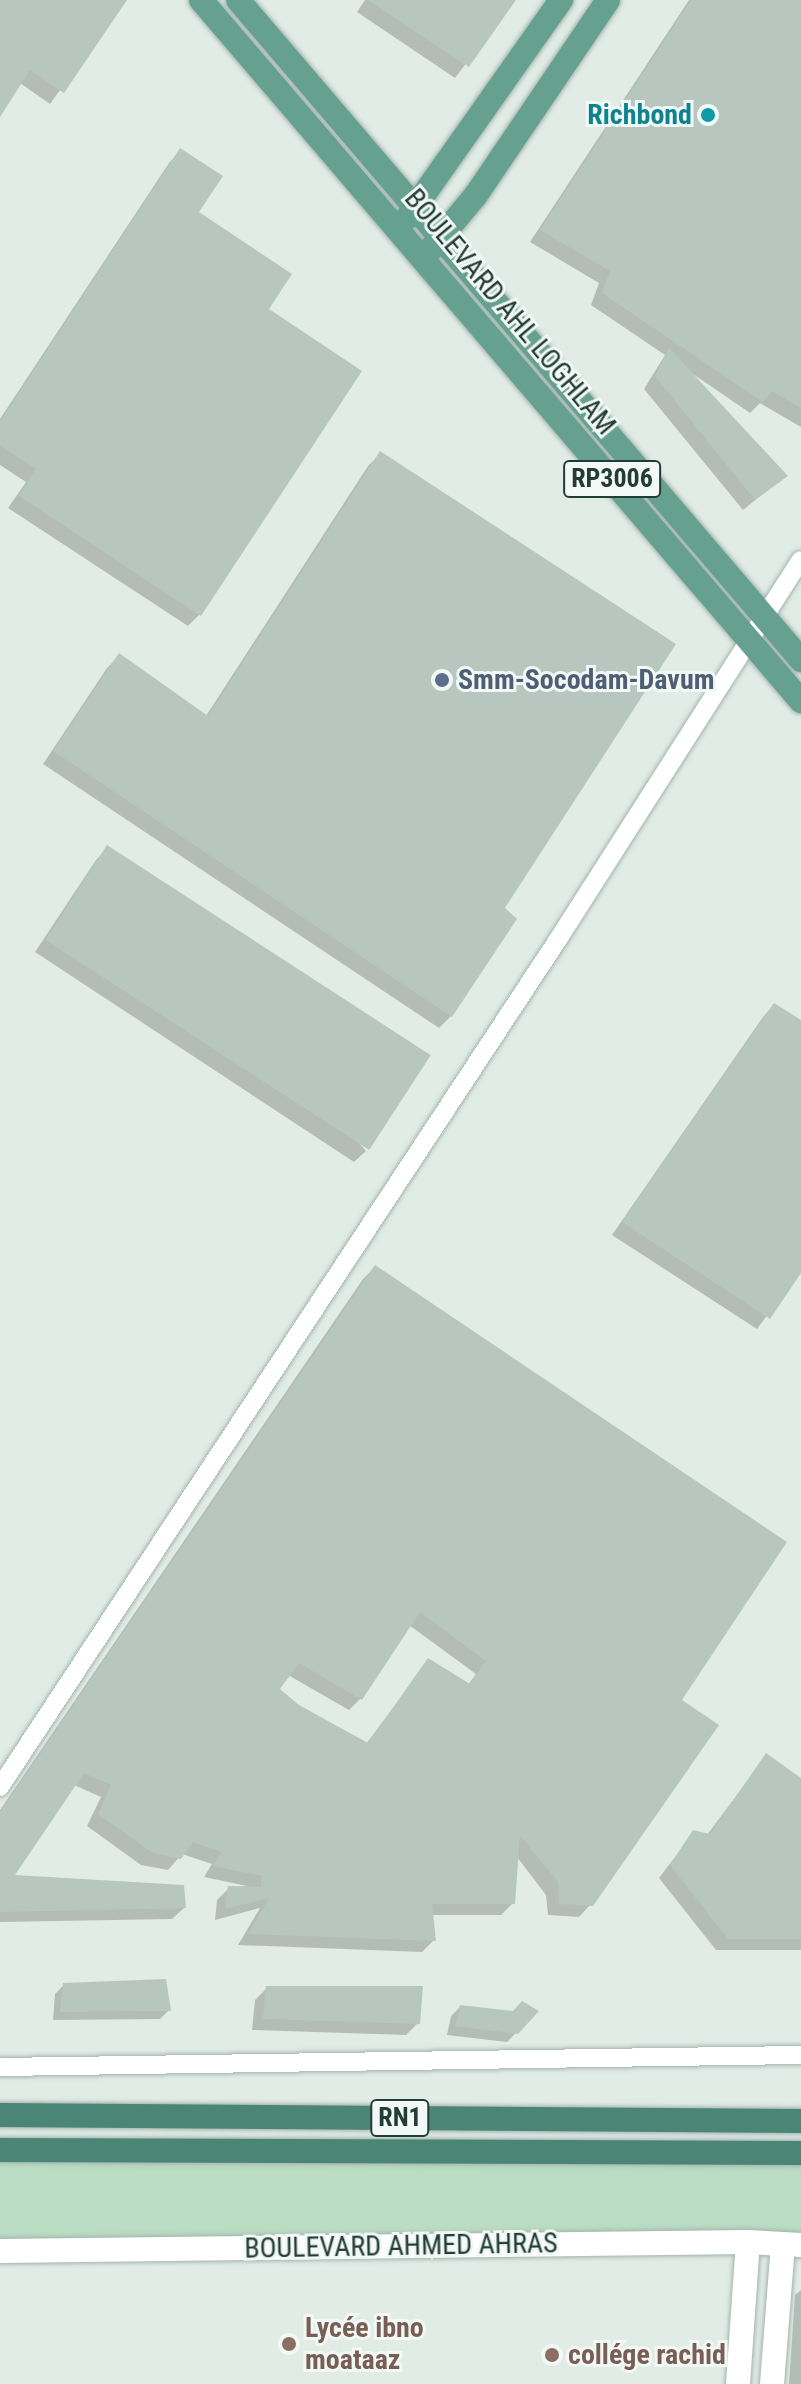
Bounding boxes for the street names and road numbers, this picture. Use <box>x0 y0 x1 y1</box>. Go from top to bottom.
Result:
street label: BOULEVARD AHL LOGHLAM <box>397 182 623 442</box>
road number: RP3006 <box>562 457 662 501</box>
road number: RN1 <box>370 2096 430 2140</box>
street label: BOULEVARD AHMED AHRAS <box>244 2226 558 2266</box>

